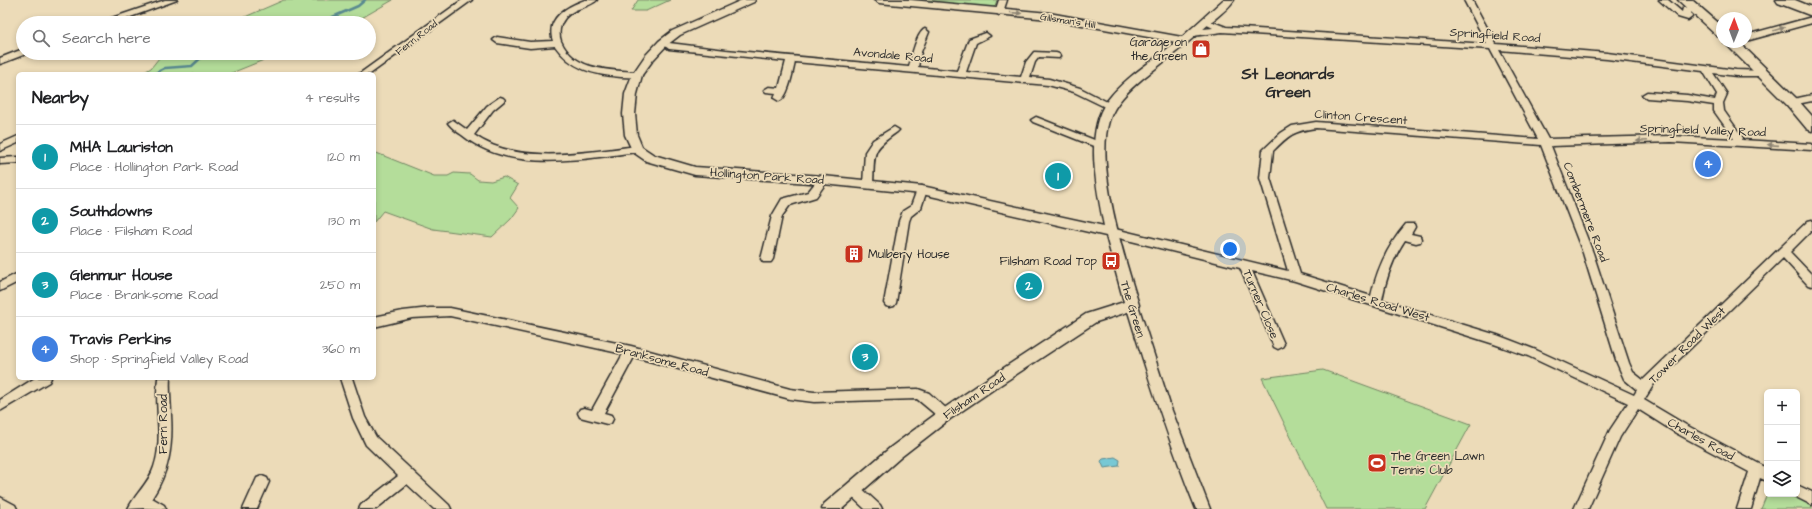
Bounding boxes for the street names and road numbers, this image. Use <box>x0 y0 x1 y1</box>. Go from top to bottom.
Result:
street label: Gillsman's Hill <box>1039 10 1097 32</box>
street label: Fern Road <box>393 17 441 59</box>
street label: Springfield Road <box>1449 24 1541 48</box>
street label: Avondale Road <box>853 44 933 67</box>
street label: Clinton Crescent <box>1314 106 1408 129</box>
street label: Springfield Valley Road <box>1640 120 1766 142</box>
street label: Combermere Road <box>1559 160 1612 265</box>
street label: Hollington Park Road <box>709 164 825 190</box>
street label: Turner Close <box>1238 267 1283 342</box>
street label: The Green <box>1116 279 1149 340</box>
street label: Charles Road West <box>1324 279 1432 326</box>
street label: Tower Road West <box>1645 303 1730 388</box>
street label: Branksome Road <box>613 340 710 381</box>
street label: Filsham Road <box>940 369 1009 424</box>
street label: Fern Road <box>155 394 172 454</box>
street label: Charles Road <box>1664 414 1737 465</box>

